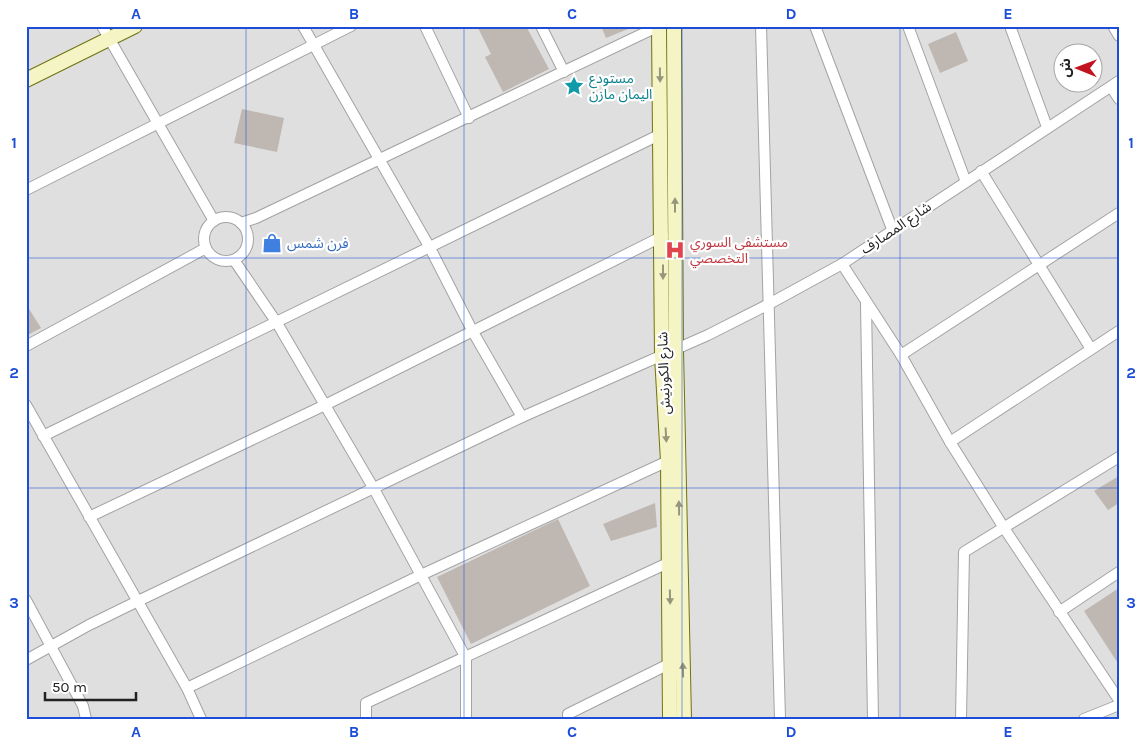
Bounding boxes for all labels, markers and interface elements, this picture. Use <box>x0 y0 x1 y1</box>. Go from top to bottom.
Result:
text: A <box>131 4 141 23</box>
text: B <box>349 4 359 23</box>
text: C <box>567 4 577 23</box>
text: D <box>786 4 797 23</box>
text: E <box>1003 4 1013 23</box>
north arrow <box>1052 42 1102 92</box>
text: ش <box>1057 58 1074 78</box>
one-way arrow <box>656 67 664 83</box>
place label: مستودع اليمان مازن <box>589 70 652 103</box>
place icon: مستودع اليمان مازن <box>563 75 585 97</box>
text: 1 <box>11 133 17 152</box>
text: 1 <box>1128 133 1134 152</box>
one-way arrow <box>671 197 679 213</box>
street label: شارع المصارف <box>857 198 936 259</box>
shop icon: فرن شمس <box>261 232 283 254</box>
place label: مستشفى السوري التخصصي <box>690 234 788 269</box>
place label: فرن شمس <box>287 235 349 252</box>
hospital icon: مستشفى السوري التخصصي <box>664 239 686 261</box>
one-way arrow <box>659 265 667 281</box>
street label: شارع الكورنيش <box>654 331 676 415</box>
text: 2 <box>9 363 19 382</box>
text: 2 <box>1126 363 1136 382</box>
one-way arrow <box>663 427 671 443</box>
one-way arrow <box>675 499 683 515</box>
one-way arrow <box>666 590 674 606</box>
text: 3 <box>9 593 19 612</box>
text: 3 <box>1126 593 1136 612</box>
one-way arrow <box>678 662 686 678</box>
scale bar <box>45 670 136 702</box>
text: 50 m <box>52 678 87 696</box>
text: A <box>131 722 141 741</box>
text: B <box>349 722 359 741</box>
text: C <box>567 722 577 741</box>
text: D <box>786 722 797 741</box>
text: E <box>1003 722 1013 741</box>

